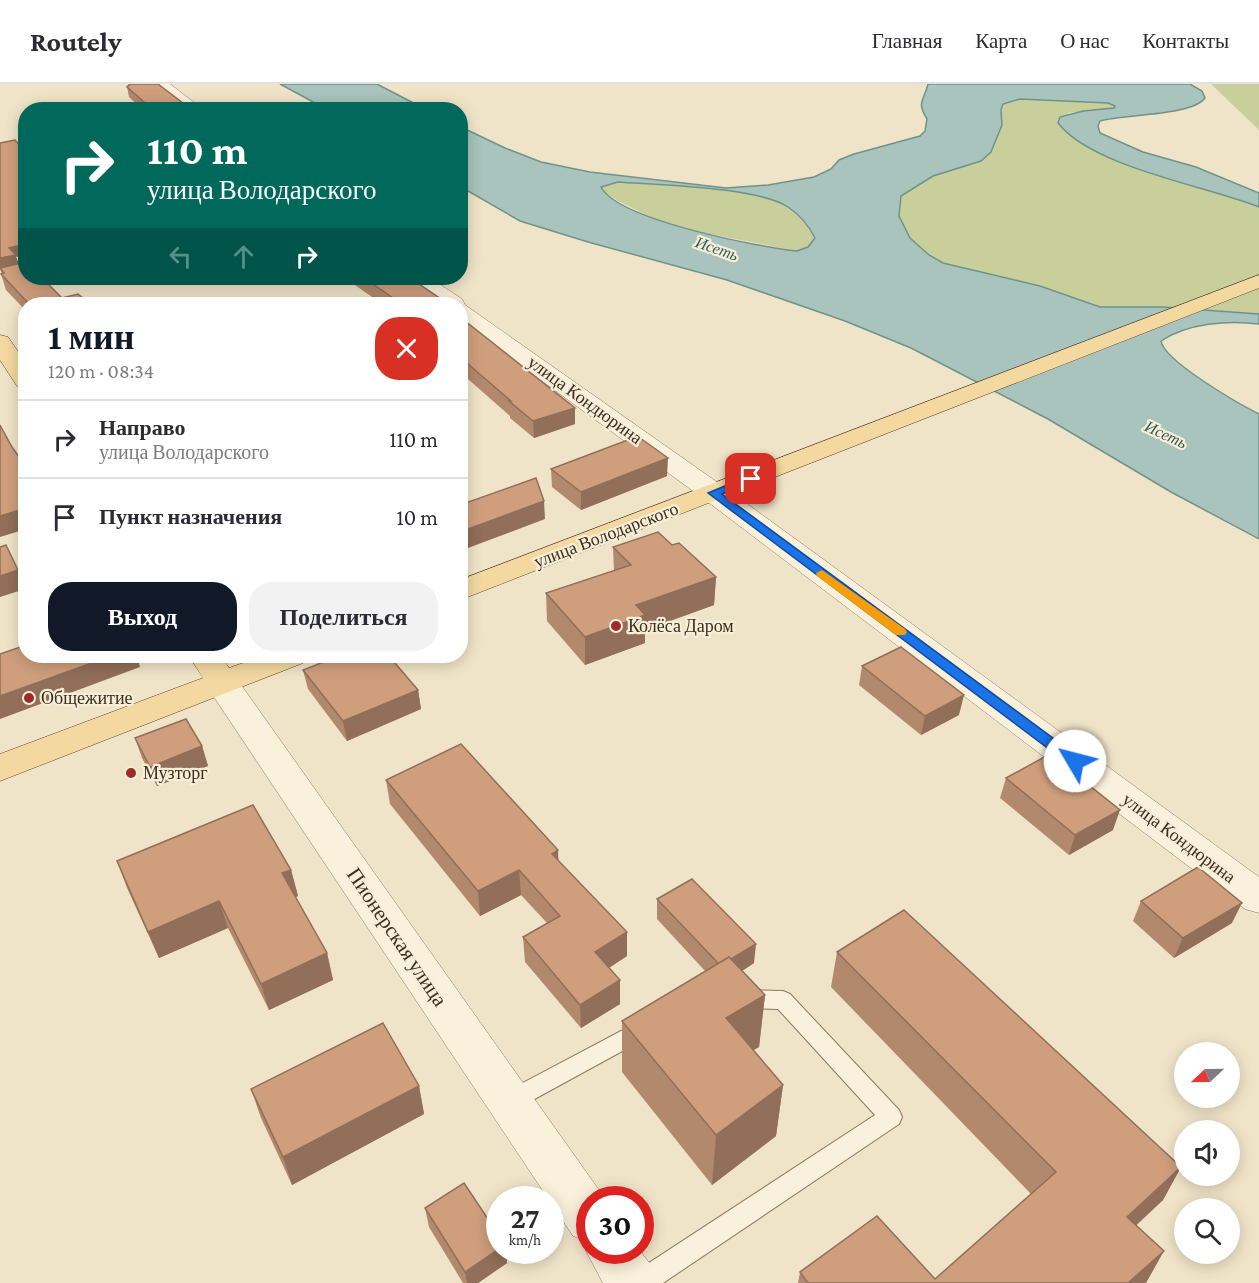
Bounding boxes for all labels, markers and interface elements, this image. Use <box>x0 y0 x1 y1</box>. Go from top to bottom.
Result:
text: Routely <box>30 26 122 57</box>
text: Главная <box>872 29 942 53</box>
text: Карта <box>975 29 1027 53</box>
text: О нас <box>1060 29 1109 53</box>
text: Контакты <box>1142 29 1229 53</box>
icon: right <box>48 126 126 204</box>
text: 110 m <box>147 126 248 173</box>
text: улица Володарского <box>147 175 376 205</box>
water label: Исеть <box>692 233 740 264</box>
icon: left <box>164 240 197 273</box>
icon: ahead <box>227 240 260 273</box>
icon: right <box>290 240 323 273</box>
text: 1 мин <box>48 317 134 357</box>
button: close <box>375 317 438 380</box>
street label: улица Кондюрина <box>524 352 646 448</box>
text: 120 m · 08:34 <box>48 360 154 382</box>
text: Направо <box>99 415 185 440</box>
water label: Исеть <box>1141 417 1189 451</box>
icon: right <box>48 423 81 456</box>
text: 110 m <box>389 427 438 452</box>
text: улица Володарского <box>99 441 269 463</box>
pin <box>725 453 776 504</box>
icon: arrive <box>734 462 767 495</box>
street label: улица Володарского <box>531 498 681 572</box>
icon: arrive <box>48 501 81 534</box>
text: Пункт назначения <box>99 504 282 529</box>
text: 10 m <box>396 505 438 530</box>
button: Выход <box>48 582 237 651</box>
button: Поделиться <box>249 582 438 651</box>
place label: Колёса Даром <box>628 616 734 636</box>
marker: Колёса Даром <box>609 619 623 633</box>
place label: Общежитие <box>41 688 133 708</box>
marker: Общежитие <box>22 691 36 705</box>
position arrow <box>1043 729 1107 793</box>
place label: Музторг <box>143 763 208 783</box>
marker: Музторг <box>124 766 138 780</box>
street label: улица Кондюрина <box>1118 789 1240 887</box>
street label: Пионерская улица <box>342 863 453 1011</box>
north arrow <box>1174 1042 1240 1108</box>
map controls <box>1174 1042 1240 1264</box>
button: sound <box>1174 1120 1240 1186</box>
speed limit sign: 30 <box>576 1186 654 1264</box>
button: search <box>1174 1198 1240 1264</box>
text: 27 <box>510 1201 540 1234</box>
text: km/h <box>509 1232 541 1248</box>

